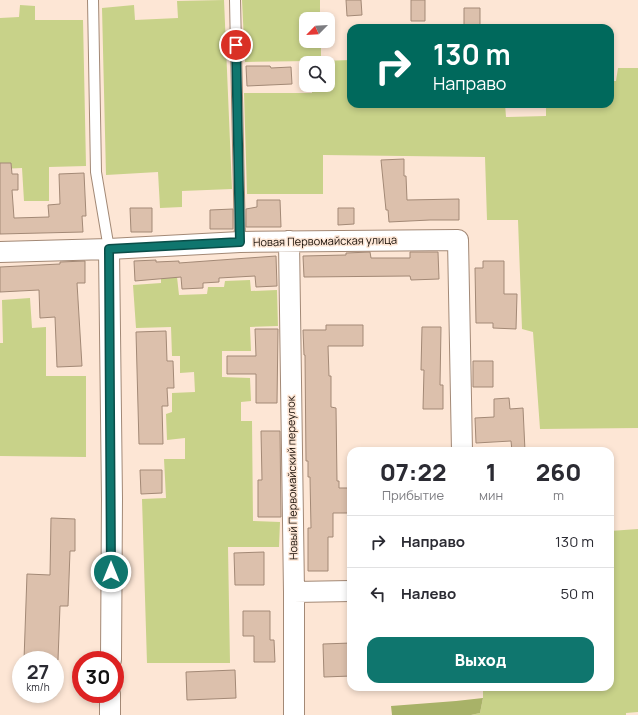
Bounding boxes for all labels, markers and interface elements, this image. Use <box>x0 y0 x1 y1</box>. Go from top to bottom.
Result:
north arrow <box>299 12 335 48</box>
map controls <box>299 12 335 92</box>
pin <box>219 28 253 62</box>
icon: arrive <box>225 34 247 56</box>
text: 130 m <box>433 35 511 73</box>
icon: right <box>367 40 419 92</box>
button: search <box>299 56 335 92</box>
text: Направо <box>433 71 507 95</box>
street label: Новая Первомайская улица <box>253 232 397 249</box>
street label: Новый Первомайский переулок <box>283 395 300 560</box>
text: 07:22 <box>380 455 446 488</box>
text: 1 <box>486 455 497 488</box>
text: 260 <box>536 455 581 488</box>
text: Прибытие <box>382 486 444 504</box>
text: мин <box>479 486 503 504</box>
text: m <box>553 486 564 504</box>
icon: right <box>367 531 389 553</box>
text: Направо <box>401 531 465 552</box>
text: 130 m <box>555 531 594 552</box>
position arrow <box>90 551 132 593</box>
icon: left <box>367 583 389 605</box>
text: Налево <box>401 583 456 604</box>
text: 50 m <box>560 583 594 604</box>
button: Выход <box>367 637 594 683</box>
speed limit sign: 30 <box>72 651 124 703</box>
text: 27 <box>27 658 49 685</box>
text: km/h <box>26 680 50 694</box>

